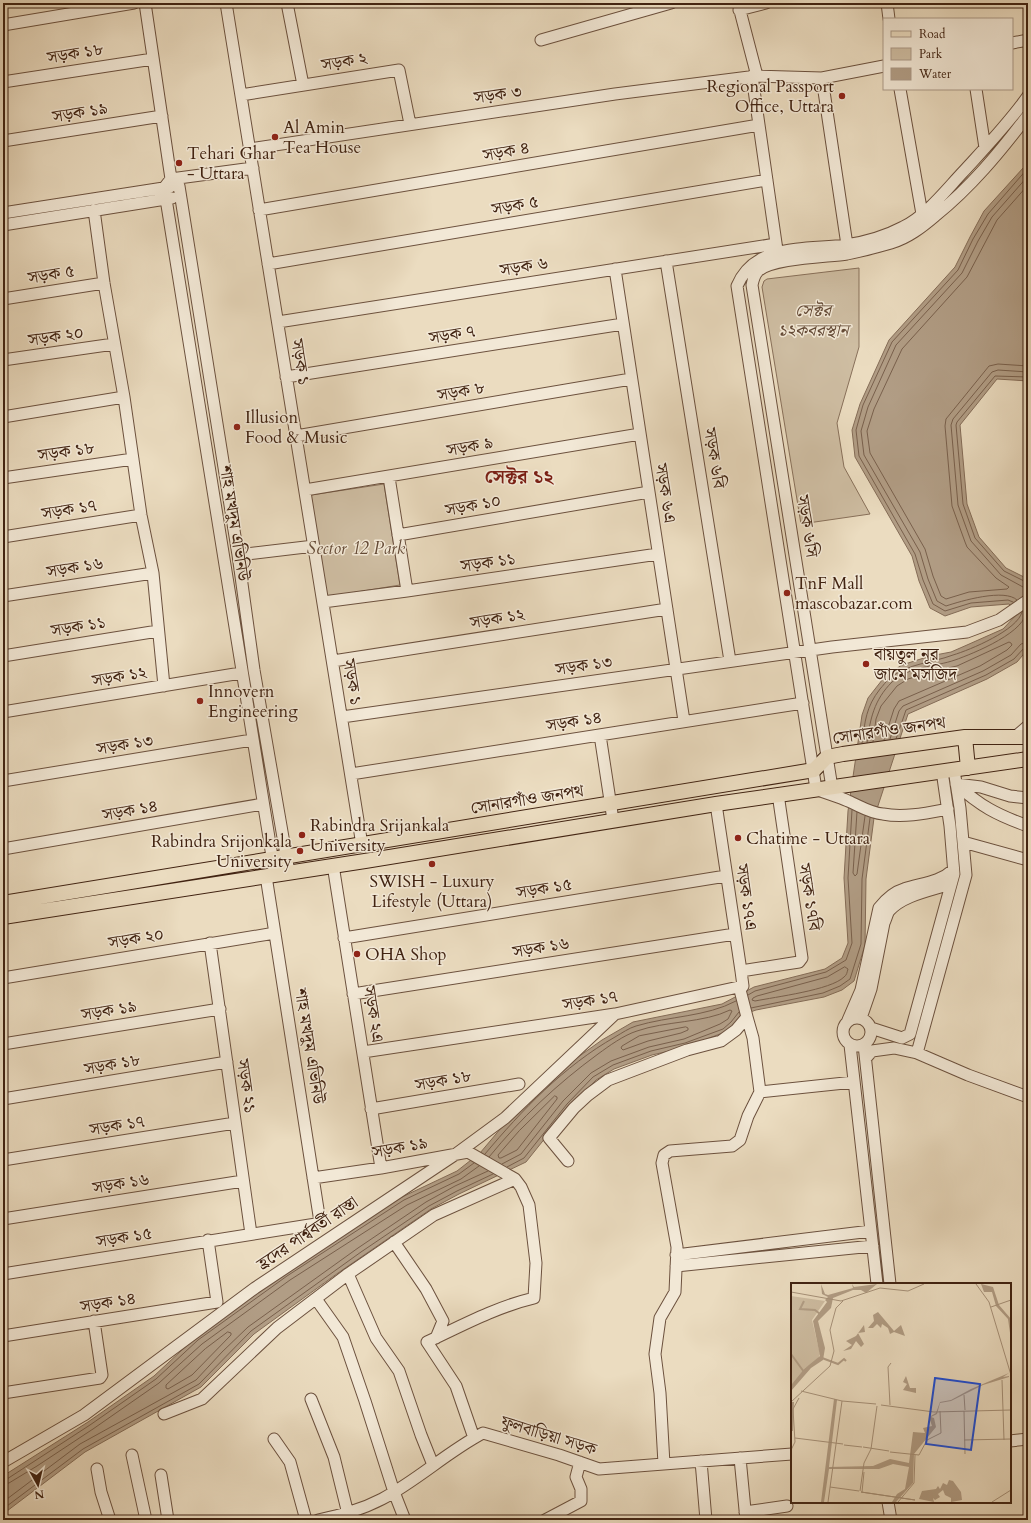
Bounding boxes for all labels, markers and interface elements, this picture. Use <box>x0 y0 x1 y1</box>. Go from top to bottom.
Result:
legend <box>883 18 1013 90</box>
text: Road <box>919 26 946 42</box>
street label: সড়ক ১৮ <box>44 38 105 69</box>
street label: সড়ক ২ <box>319 46 369 77</box>
text: Park <box>919 46 943 62</box>
text: Water <box>918 66 952 82</box>
place label: Regional Passport Office, Uttara <box>707 75 835 118</box>
street label: সড়ক ৩ <box>471 80 524 109</box>
marker: Regional Passport Office, Uttara <box>837 91 847 101</box>
street label: সড়ক ১৯ <box>50 97 110 128</box>
place label: Al Amin Tea House <box>283 116 361 159</box>
marker: Al Amin Tea House <box>270 132 280 142</box>
street label: সড়ক ৪ <box>480 136 531 167</box>
place label: Tehari Ghar - Uttara <box>187 142 277 185</box>
marker: Tehari Ghar - Uttara <box>174 158 184 168</box>
street label: সড়ক ৫ <box>489 190 540 221</box>
street label: সড়ক ৬ <box>497 251 550 282</box>
street label: সড়ক ৫ <box>25 259 76 290</box>
park label: সেক্টর ১২কবরস্থান <box>778 299 851 342</box>
street label: সড়ক ৭ <box>426 319 477 350</box>
street label: সড়ক ২০ <box>26 321 85 352</box>
street label: সড়ক ১ <box>285 336 315 387</box>
street label: সড়ক ৮ <box>435 376 487 407</box>
place label: Illusion Food & Music <box>245 406 348 449</box>
marker: Illusion Food & Music <box>232 422 242 432</box>
street label: সড়ক ৬বি <box>698 425 731 491</box>
street label: সড়ক ৯ <box>444 431 495 462</box>
street label: সড়ক ১৮ <box>35 436 96 467</box>
street label: সড়ক ৬এ <box>649 461 682 524</box>
street label: শাহ মখদুম এভিনিউ <box>214 463 255 583</box>
district label: সেক্টর ১২ <box>485 464 554 490</box>
street label: সড়ক ১০ <box>442 489 503 522</box>
street label: সড়ক ৬সি <box>791 492 824 560</box>
street label: সড়ক ১৭ <box>39 494 98 525</box>
park label: Sector 12 Park <box>307 537 406 560</box>
street label: সড়ক ১১ <box>458 547 517 578</box>
street label: সড়ক ১৬ <box>44 552 105 584</box>
place label: TnF Mall mascobazar.com <box>795 572 913 615</box>
marker: TnF Mall mascobazar.com <box>782 588 792 598</box>
street label: সড়ক ১২ <box>467 603 526 634</box>
street label: সড়ক ১১ <box>48 611 107 642</box>
place label: বায়তুল নূর জামে মসজিদ <box>873 643 958 686</box>
street label: সড়ক ১৩ <box>553 650 614 681</box>
street label: সড়ক ১ <box>337 656 367 707</box>
marker: বায়তুল নূর জামে মসজিদ <box>861 659 871 669</box>
street label: সড়ক ১২ <box>89 661 148 692</box>
place label: Innovern Engineering <box>208 680 298 723</box>
marker: Innovern Engineering <box>195 696 205 706</box>
street label: সড়ক ১৪ <box>544 706 604 737</box>
street label: সোনারগাঁও জনপথ <box>831 711 948 750</box>
street label: সড়ক ১৩ <box>94 729 155 761</box>
street label: সোনারগাঁও জনপথ <box>469 779 586 820</box>
street label: সড়ক ১৪ <box>100 794 160 827</box>
place label: Rabindra Srijankala University <box>310 814 450 857</box>
place label: Chatime - Uttara <box>746 827 871 850</box>
place label: Rabindra Srijonkala University <box>151 830 293 873</box>
marker: Rabindra Srijankala University <box>297 830 307 840</box>
marker: Chatime - Uttara <box>733 833 743 843</box>
marker: Rabindra Srijonkala University <box>295 846 305 856</box>
marker: SWISH - Luxury Lifestyle (Uttara) <box>427 859 437 869</box>
street label: সড়ক ১৭বি <box>793 861 826 934</box>
street label: সড়ক ১৭এ <box>730 862 763 932</box>
place label: SWISH - Luxury Lifestyle (Uttara) <box>369 870 495 913</box>
street label: সড়ক ১৫ <box>514 873 574 904</box>
street label: সড়ক ২০ <box>106 923 166 954</box>
street label: সড়ক ১৬ <box>510 932 571 964</box>
place label: OHA Shop <box>365 943 447 966</box>
marker: OHA Shop <box>352 949 362 959</box>
street label: সড়ক ২এ <box>358 983 389 1044</box>
street label: সড়ক ১৭ <box>560 985 619 1016</box>
street label: শাহ মখদুম এভিনিউ <box>289 986 330 1106</box>
street label: সড়ক ১৯ <box>79 995 139 1026</box>
street label: সড়ক ১৮ <box>81 1048 142 1081</box>
street label: সড়ক ২১ <box>231 1056 262 1115</box>
street label: সড়ক ১৮ <box>412 1064 473 1097</box>
street label: সড়ক ১৭ <box>87 1110 146 1141</box>
street label: সড়ক ১৯ <box>369 1131 430 1164</box>
street label: সড়ক ১৬ <box>90 1168 151 1200</box>
street label: হ্রদের পার্শ্ববর্তী রাস্তা <box>251 1191 362 1276</box>
street label: সড়ক ১৫ <box>94 1222 154 1253</box>
inset map <box>791 1283 1011 1503</box>
street label: সড়ক ১৪ <box>78 1287 138 1318</box>
street label: ফুলবাড়িয়া সড়ক <box>497 1410 600 1461</box>
north arrow <box>18 1465 58 1505</box>
text: N <box>33 1486 45 1503</box>

